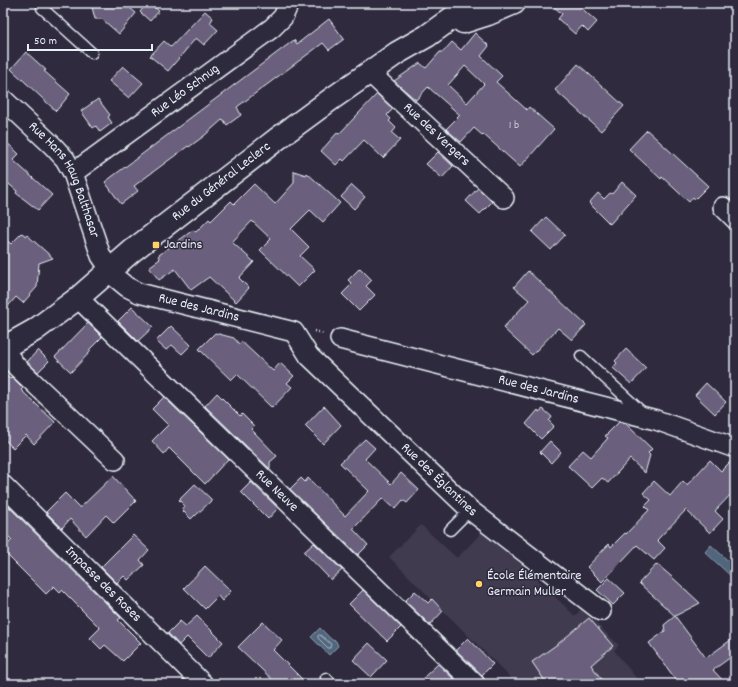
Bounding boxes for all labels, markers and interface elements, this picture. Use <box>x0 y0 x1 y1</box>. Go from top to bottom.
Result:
scale bar <box>28 26 152 52</box>
text: 50 m <box>34 33 57 50</box>
street label: Rue Léo Schnug <box>147 59 224 123</box>
street label: Rue des Vergers <box>398 98 474 171</box>
street label: Rue Hans Haug Balthasar <box>23 117 105 242</box>
house number: 1 b <box>509 117 519 134</box>
street label: Rue du Général Leclerc <box>168 137 275 226</box>
place label: Jardins <box>164 235 202 255</box>
marker: Jardins <box>151 240 161 250</box>
street label: Rue des Jardins <box>156 288 241 328</box>
street label: Rue des Jardins <box>496 370 581 410</box>
street label: Rue des Églantines <box>396 439 481 522</box>
street label: Rue Neuve <box>250 465 303 517</box>
street label: Impasse des Roses <box>60 542 146 627</box>
place label: École Élémentaire Germain Muller <box>487 566 582 602</box>
marker: École Élémentaire Germain Muller <box>474 579 484 589</box>

